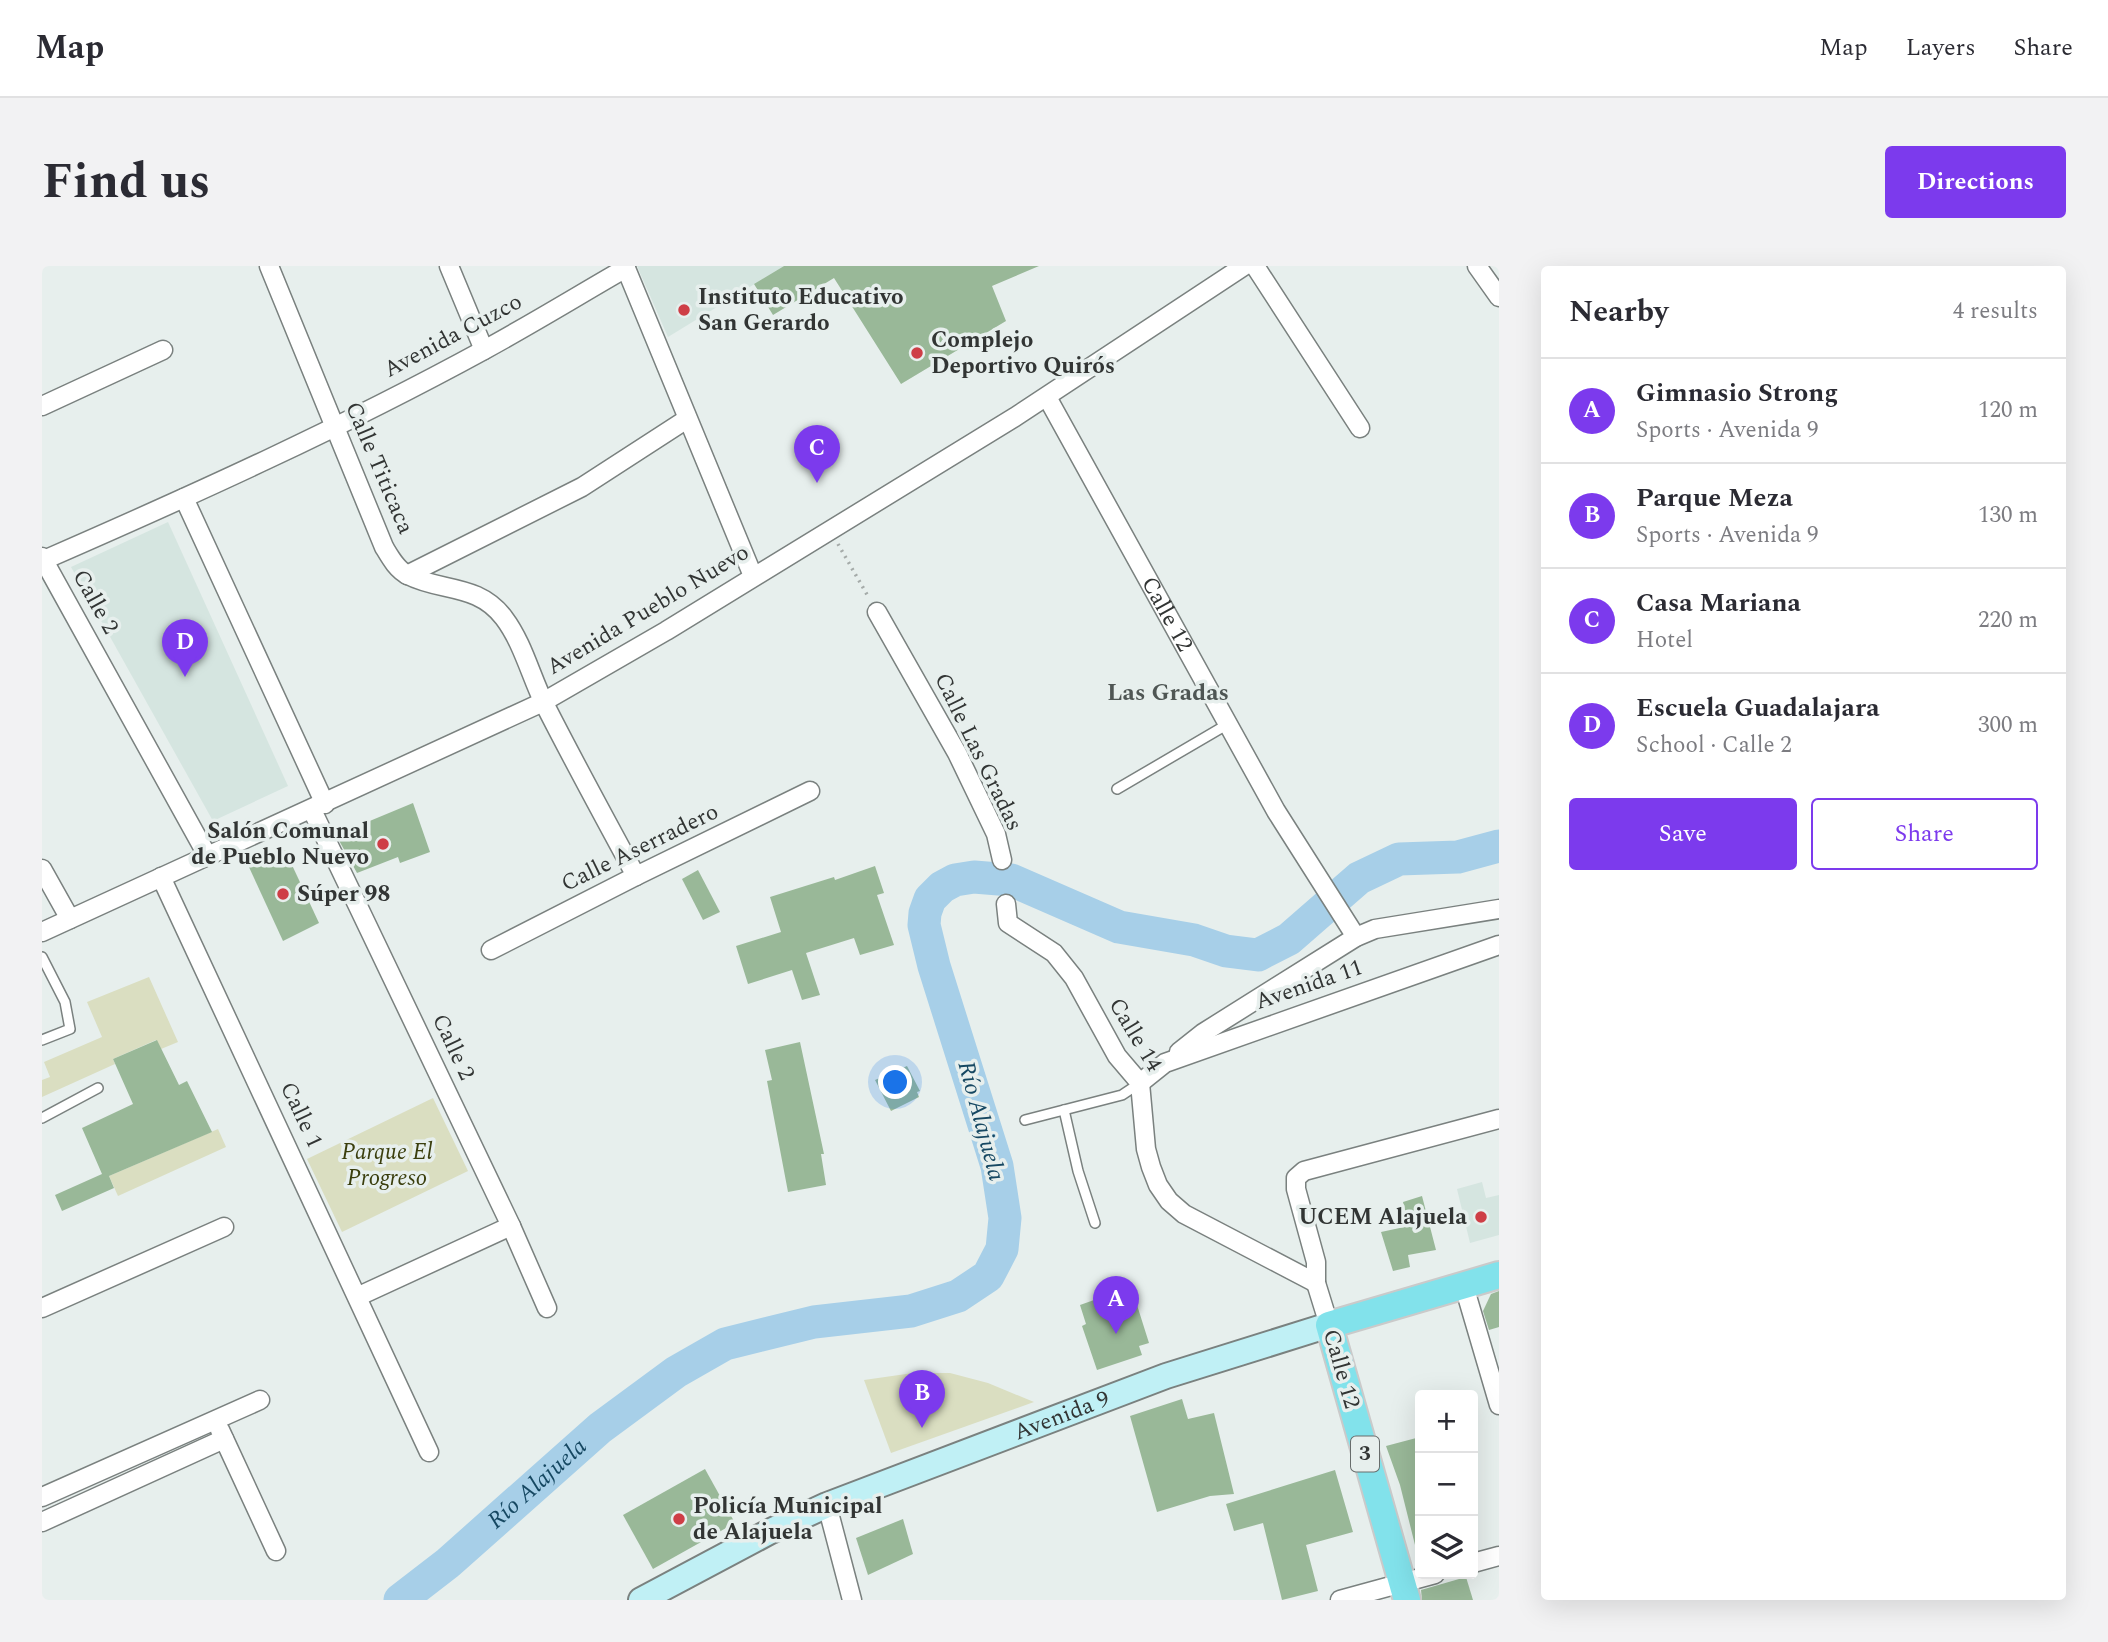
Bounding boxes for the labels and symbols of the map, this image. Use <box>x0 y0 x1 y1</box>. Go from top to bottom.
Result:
place label: Instituto Educativo San Gerardo <box>698 280 904 341</box>
street label: Avenida Cuzco <box>377 285 529 387</box>
marker: Instituto Educativo San Gerardo <box>676 302 692 318</box>
place label: Complejo Deportivo Quirós <box>931 323 1115 384</box>
marker: Complejo Deportivo Quirós <box>909 345 925 361</box>
street label: Calle Titicaca <box>335 396 423 540</box>
pin: C <box>794 425 840 483</box>
street label: Avenida Pueblo Nuevo <box>540 535 756 685</box>
street label: Calle 2 <box>63 563 127 641</box>
street label: Calle 12 <box>1132 570 1202 658</box>
pin: D <box>162 619 208 677</box>
street label: Calle Las Gradas <box>925 667 1031 837</box>
district label: Las Gradas <box>1107 675 1229 711</box>
street label: Calle Aserradero <box>555 795 725 901</box>
place label: Salón Comunal de Pueblo Nuevo <box>191 814 369 875</box>
marker: Salón Comunal de Pueblo Nuevo <box>375 836 391 852</box>
place label: Súper 98 <box>297 877 390 912</box>
marker: Súper 98 <box>275 886 291 902</box>
street label: Avenida 11 <box>1250 950 1368 1020</box>
street label: Calle 14 <box>1099 991 1171 1079</box>
street label: Calle 2 <box>422 1008 484 1086</box>
water label: Río Alajuela <box>948 1057 1014 1185</box>
your location <box>878 1065 912 1099</box>
street label: Calle 1 <box>270 1076 332 1154</box>
park label: Parque El Progreso <box>341 1135 433 1196</box>
place label: UCEM Alajuela <box>1298 1200 1467 1235</box>
marker: UCEM Alajuela <box>1473 1209 1489 1225</box>
pin: A <box>1093 1276 1139 1334</box>
street label: Calle 12 <box>1313 1325 1369 1413</box>
pin: B <box>899 1370 945 1428</box>
street label: Avenida 9 <box>1009 1381 1115 1450</box>
water label: Río Alajuela <box>479 1429 595 1538</box>
road number: 3 <box>1351 1436 1379 1472</box>
place label: Policía Municipal de Alajuela <box>693 1489 883 1550</box>
marker: Policía Municipal de Alajuela <box>671 1511 687 1527</box>

